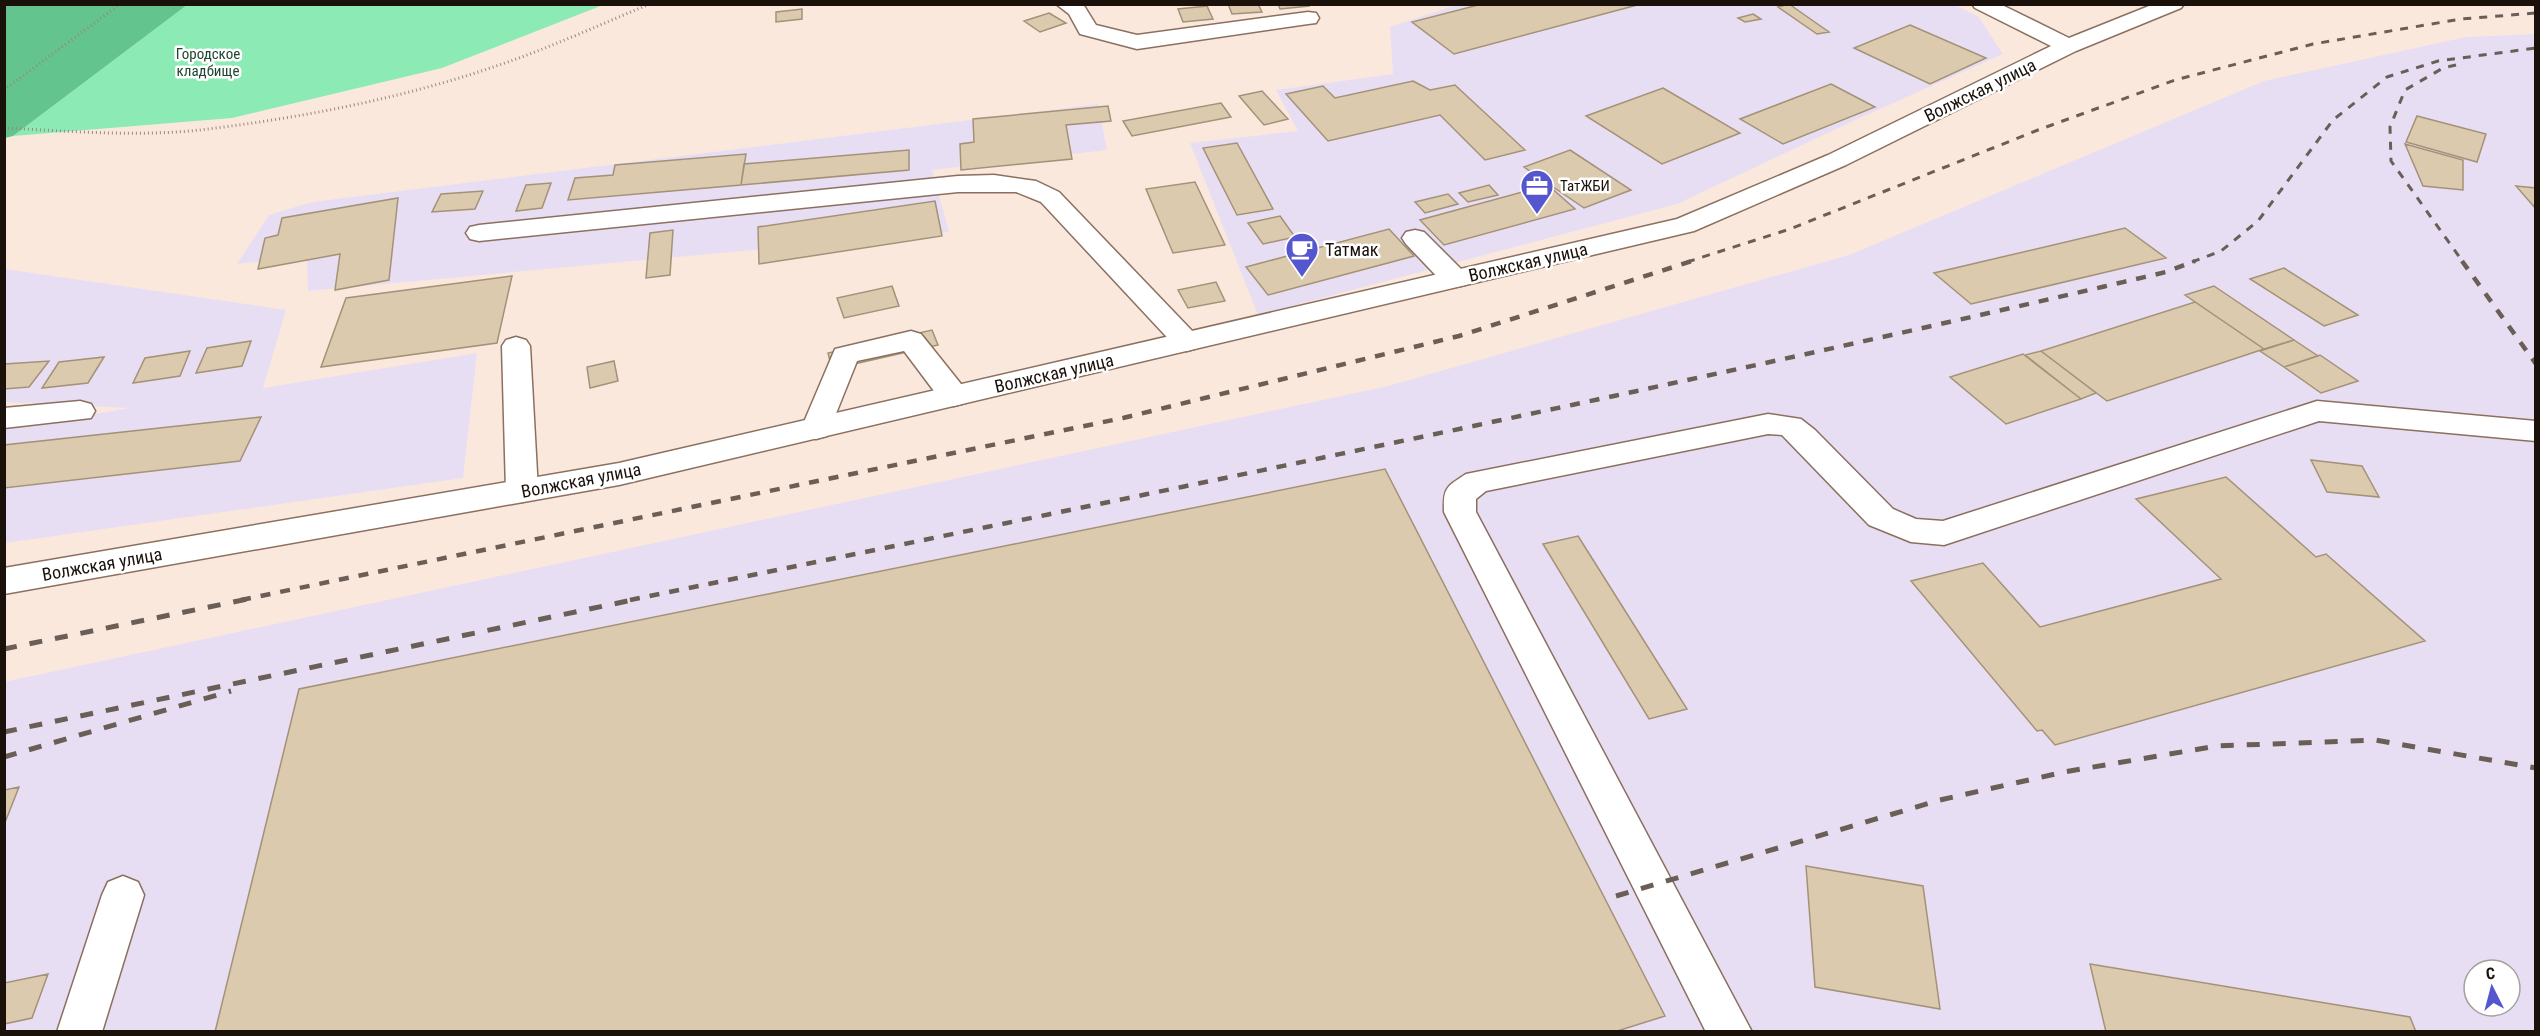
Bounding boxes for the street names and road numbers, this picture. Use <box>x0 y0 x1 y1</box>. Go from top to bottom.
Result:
street label: Волжская улица <box>1921 54 2039 126</box>
street label: Волжская улица <box>1466 238 1590 286</box>
street label: Волжская улица <box>992 349 1116 397</box>
street label: Волжская улица <box>519 458 643 502</box>
street label: Волжская улица <box>40 543 164 585</box>

